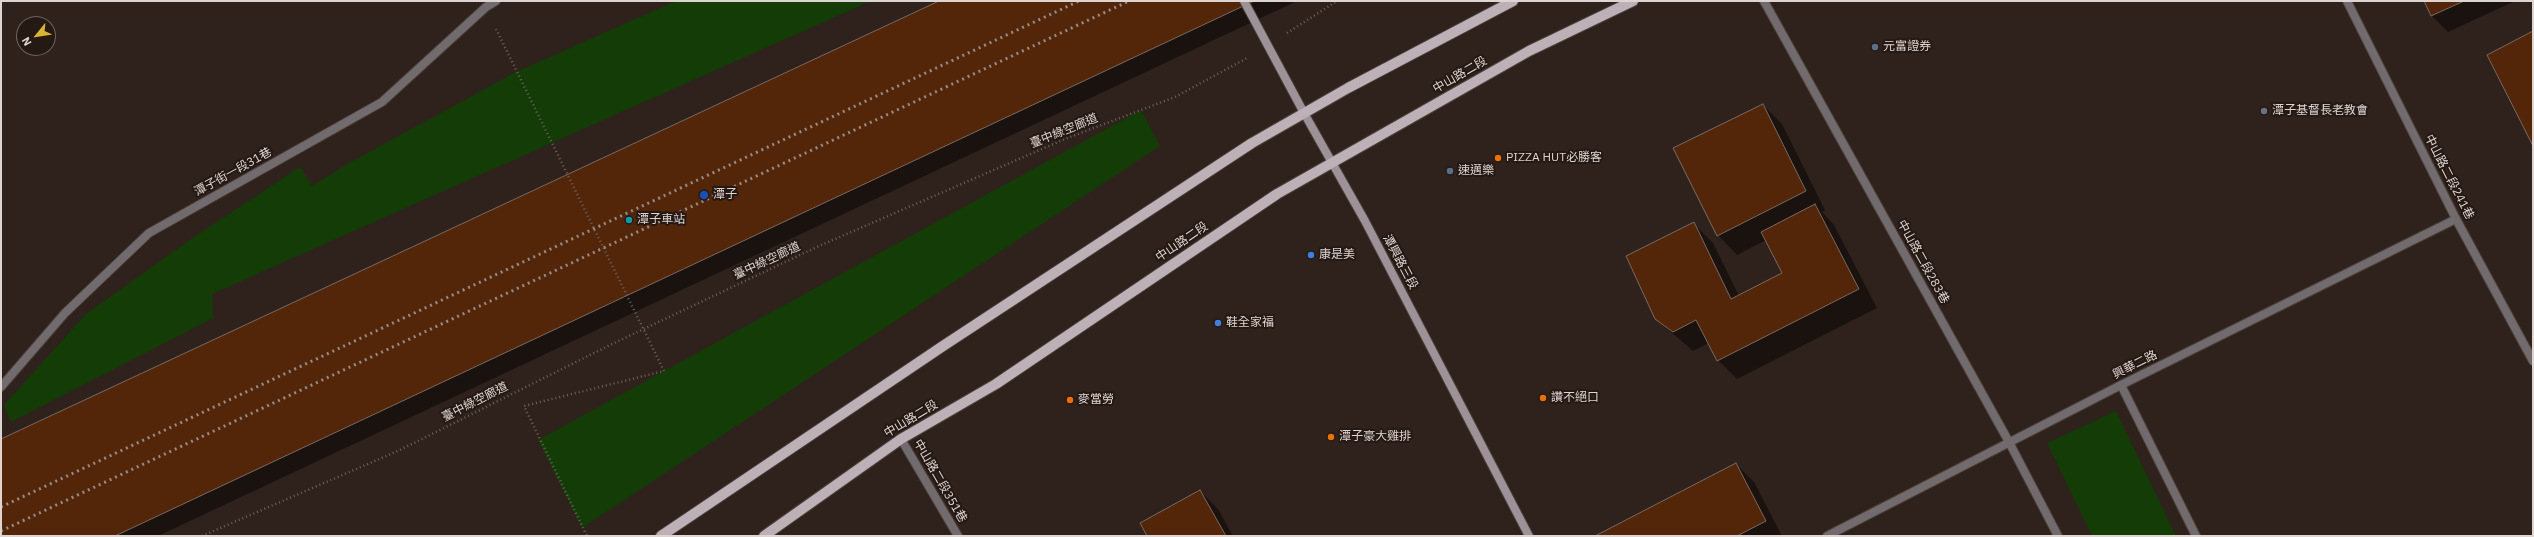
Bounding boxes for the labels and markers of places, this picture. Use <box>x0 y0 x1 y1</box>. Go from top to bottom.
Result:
place label: 元富證券 <box>1883 40 1931 54</box>
marker: 元富證券 <box>1870 42 1880 52</box>
place label: 潭子基督長老教會 <box>2272 104 2368 118</box>
marker: 潭子基督長老教會 <box>2259 106 2269 116</box>
place label: PIZZA HUT必勝客 <box>1506 151 1602 165</box>
marker: PIZZA HUT必勝客 <box>1493 153 1503 163</box>
place label: 速邁樂 <box>1458 164 1494 178</box>
marker: 速邁樂 <box>1445 166 1455 176</box>
place label: 潭子 <box>713 188 737 202</box>
marker: 潭子 <box>698 189 710 201</box>
place label: 潭子車站 <box>637 213 685 227</box>
marker: 潭子車站 <box>624 215 634 225</box>
place label: 康是美 <box>1319 248 1355 262</box>
marker: 康是美 <box>1306 250 1316 260</box>
place label: 鞋全家福 <box>1226 316 1274 330</box>
marker: 鞋全家福 <box>1213 318 1223 328</box>
place label: 讚不絕口 <box>1551 391 1599 405</box>
place label: 麥當勞 <box>1078 393 1114 407</box>
marker: 讚不絕口 <box>1538 393 1548 403</box>
marker: 麥當勞 <box>1065 395 1075 405</box>
place label: 潭子豪大雞排 <box>1339 430 1411 444</box>
marker: 潭子豪大雞排 <box>1326 432 1336 442</box>

